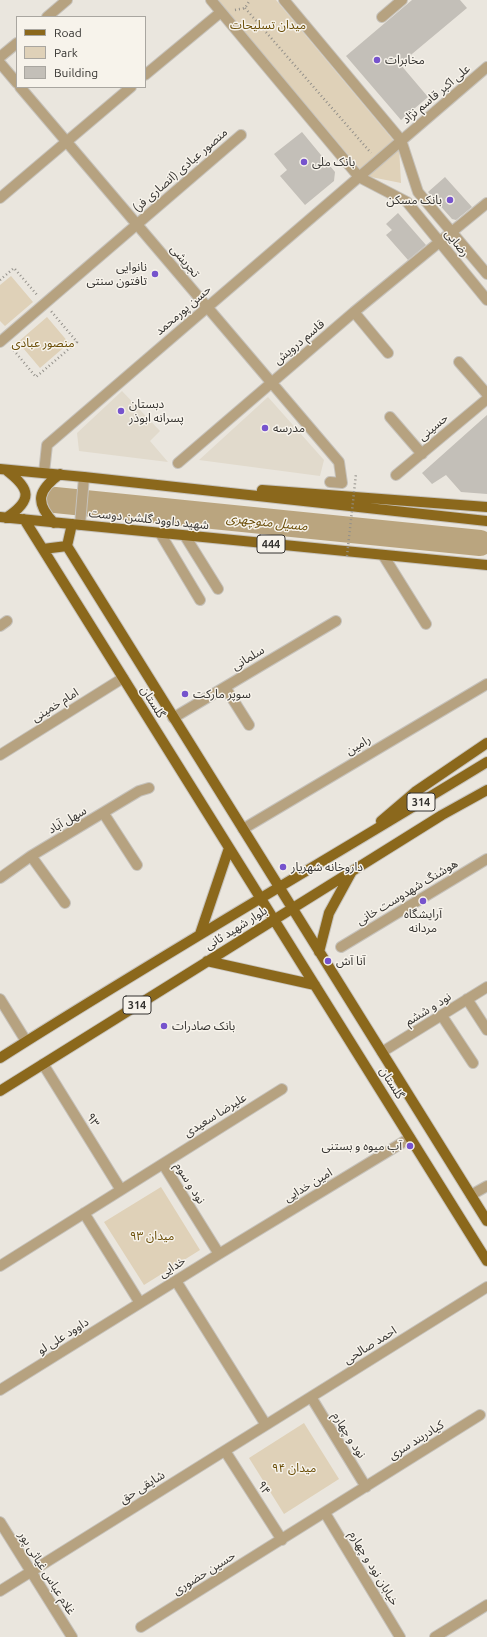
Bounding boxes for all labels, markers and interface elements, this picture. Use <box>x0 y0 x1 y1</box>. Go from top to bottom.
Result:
legend <box>16 16 146 88</box>
park label: میدان تسلیحات <box>230 18 306 32</box>
text: Road <box>54 26 82 39</box>
text: Park <box>54 46 78 59</box>
place label: مخابرات <box>385 53 425 67</box>
marker: مخابرات <box>372 55 382 65</box>
street label: علی اکبر قاسم نژاد <box>399 61 473 127</box>
text: Building <box>54 66 98 79</box>
street label: منصور عبادی (انصاری فر) <box>130 125 230 215</box>
place label: بانک ملی <box>312 155 355 169</box>
marker: بانک ملی <box>299 157 309 167</box>
place label: بانک مسکن <box>386 193 442 207</box>
marker: بانک مسکن <box>445 195 455 205</box>
street label: رضایی <box>442 227 472 259</box>
street label: تجریشی <box>167 242 203 280</box>
place label: نانوایی تافتون سنتی <box>87 260 147 288</box>
marker: نانوایی تافتون سنتی <box>150 269 160 279</box>
street label: حسن پورمحمد <box>152 282 214 338</box>
street label: قاسم درویش <box>271 317 327 367</box>
park label: منصور عبادی <box>11 336 75 350</box>
place label: دبستان پسرانه ابوذر <box>129 397 184 425</box>
marker: دبستان پسرانه ابوذر <box>116 406 126 416</box>
street label: حسینی <box>415 410 451 444</box>
place label: مدرسه <box>273 421 305 435</box>
marker: مدرسه <box>260 423 270 433</box>
street label: شهید داوود گلشن دوست <box>88 506 210 532</box>
water label: مسیل منوچهری <box>225 510 309 534</box>
road number: 444 <box>257 535 285 553</box>
street label: سلمانی <box>229 643 267 673</box>
street label: گلستان <box>138 683 168 721</box>
street label: امام خمینی <box>29 685 81 725</box>
place label: سوپر مارکت <box>193 687 251 701</box>
marker: سوپر مارکت <box>180 689 190 699</box>
street label: رامین <box>343 732 373 758</box>
road number: 314 <box>407 793 435 811</box>
street label: سهل آباد <box>45 803 89 837</box>
street label: هوشنگ شهدوست خانی <box>354 856 460 928</box>
place label: داروخانه شهریار <box>291 860 363 874</box>
marker: داروخانه شهریار <box>278 862 288 872</box>
marker: آرایشگاه مردانه <box>418 896 428 906</box>
street label: بلوار شهید ثانی <box>202 903 270 953</box>
place label: آرایشگاه مردانه <box>404 907 442 935</box>
place label: آنا آش <box>336 954 366 968</box>
marker: آنا آش <box>323 956 333 966</box>
street label: نود و ششم <box>402 989 454 1029</box>
road number: 314 <box>123 996 151 1014</box>
place label: بانک صادرات <box>172 1019 235 1033</box>
marker: بانک صادرات <box>159 1021 169 1031</box>
street label: گلستان <box>377 1064 407 1102</box>
street label: علیرضا سعیدی <box>181 1090 249 1140</box>
street label: ۹۳ <box>83 1110 103 1130</box>
place label: آب میوه و بستنی <box>322 1139 402 1153</box>
marker: آب میوه و بستنی <box>405 1141 415 1151</box>
street label: نود و سوم <box>172 1160 208 1206</box>
street label: امین خدایی <box>281 1165 335 1205</box>
park label: میدان ۹۳ <box>130 1229 174 1243</box>
street label: خدایی <box>156 1253 188 1281</box>
street label: داوود علی لو <box>35 1315 91 1357</box>
street label: احمد صالحی <box>341 1323 399 1367</box>
street label: نود و چهارم <box>329 1409 369 1461</box>
street label: کیادربند سری <box>386 1417 446 1463</box>
park label: میدان ۹۴ <box>272 1461 316 1475</box>
street label: شایقی حق <box>117 1467 167 1507</box>
street label: ۹۴ <box>254 1478 274 1498</box>
street label: خیابان نود و چهارم <box>346 1528 402 1608</box>
street label: غلام عباس غیاثی ‌پور <box>16 1529 78 1617</box>
street label: حسین حضوری <box>170 1548 238 1598</box>

